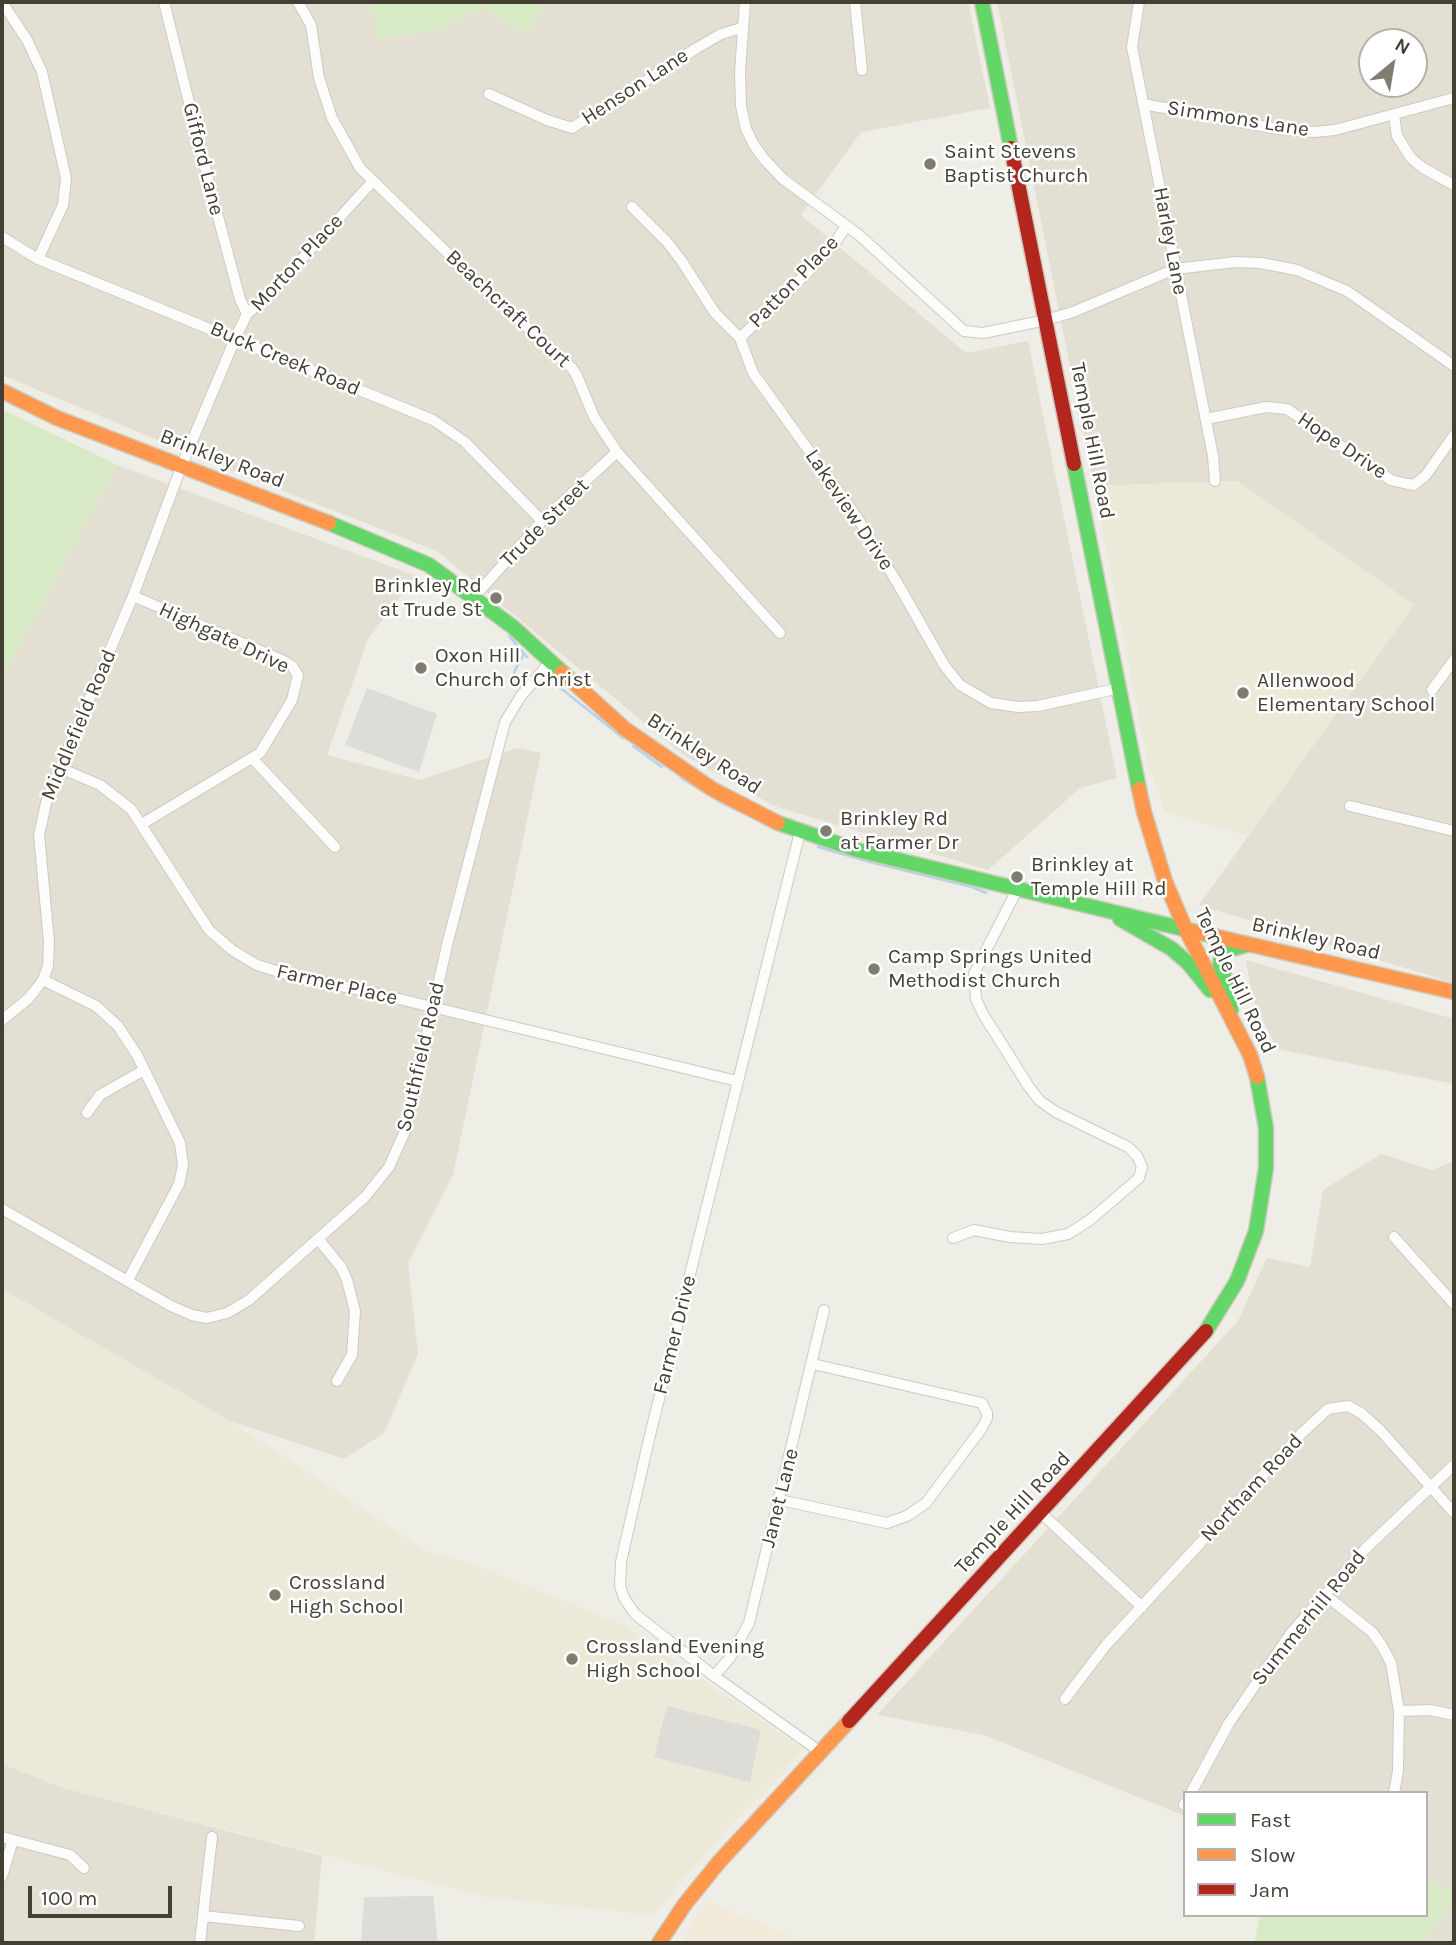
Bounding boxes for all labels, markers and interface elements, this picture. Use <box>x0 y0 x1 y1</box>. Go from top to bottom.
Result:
north arrow <box>1358 28 1428 98</box>
text: N <box>1391 34 1414 59</box>
street label: Henson Lane <box>577 43 693 131</box>
street label: Simmons Lane <box>1165 95 1311 143</box>
street label: Gifford Lane <box>177 100 229 218</box>
place label: Saint Stevens Baptist Church <box>944 139 1088 189</box>
marker: Saint Stevens Baptist Church <box>922 156 938 172</box>
street label: Harley Lane <box>1147 185 1193 297</box>
street label: Morton Place <box>245 209 349 317</box>
street label: Patton Place <box>744 231 844 333</box>
street label: Beachcraft Court <box>440 245 576 373</box>
street label: Buck Creek Road <box>206 316 364 402</box>
street label: Temple Hill Road <box>1064 361 1120 521</box>
street label: Hope Drive <box>1292 407 1392 485</box>
street label: Brinkley Road <box>156 424 288 494</box>
street label: Lakeview Drive <box>799 445 899 575</box>
street label: Trude Street <box>495 473 595 573</box>
place label: Brinkley Rd at Trude St <box>374 573 482 623</box>
marker: Brinkley Rd at Trude St <box>488 590 504 606</box>
street label: Highgate Drive <box>155 597 293 679</box>
place label: Oxon Hill Church of Christ <box>435 643 591 693</box>
street label: Middlefield Road <box>36 646 122 804</box>
marker: Oxon Hill Church of Christ <box>413 660 429 676</box>
place label: Allenwood Elementary School <box>1257 668 1435 718</box>
marker: Allenwood Elementary School <box>1235 685 1251 701</box>
street label: Brinkley Road <box>642 708 766 800</box>
place label: Brinkley Rd at Farmer Dr <box>840 806 959 856</box>
marker: Brinkley Rd at Farmer Dr <box>818 823 834 839</box>
place label: Brinkley at Temple Hill Rd <box>1031 852 1167 902</box>
marker: Brinkley at Temple Hill Rd <box>1009 869 1025 885</box>
street label: Temple Hill Road <box>1189 904 1281 1058</box>
street label: Brinkley Road <box>1249 912 1383 966</box>
place label: Camp Springs United Methodist Church <box>888 944 1092 994</box>
street label: Farmer Place <box>274 959 400 1011</box>
marker: Camp Springs United Methodist Church <box>866 961 882 977</box>
street label: Southfield Road <box>391 979 451 1135</box>
street label: Farmer Drive <box>648 1273 702 1397</box>
street label: Northam Road <box>1196 1429 1308 1547</box>
street label: Janet Lane <box>756 1446 804 1550</box>
street label: Temple Hill Road <box>950 1446 1076 1580</box>
street label: Summerhill Road <box>1247 1545 1371 1691</box>
place label: Crossland High School <box>289 1570 404 1620</box>
marker: Crossland High School <box>267 1587 283 1603</box>
place label: Crossland Evening High School <box>586 1634 764 1684</box>
marker: Crossland Evening High School <box>564 1651 580 1667</box>
legend <box>1183 1791 1428 1917</box>
text: Fast <box>1250 1808 1291 1832</box>
text: Slow <box>1250 1843 1295 1867</box>
scale bar <box>32 1871 175 1915</box>
text: Jam <box>1250 1878 1290 1902</box>
text: 100 m <box>41 1886 98 1910</box>

